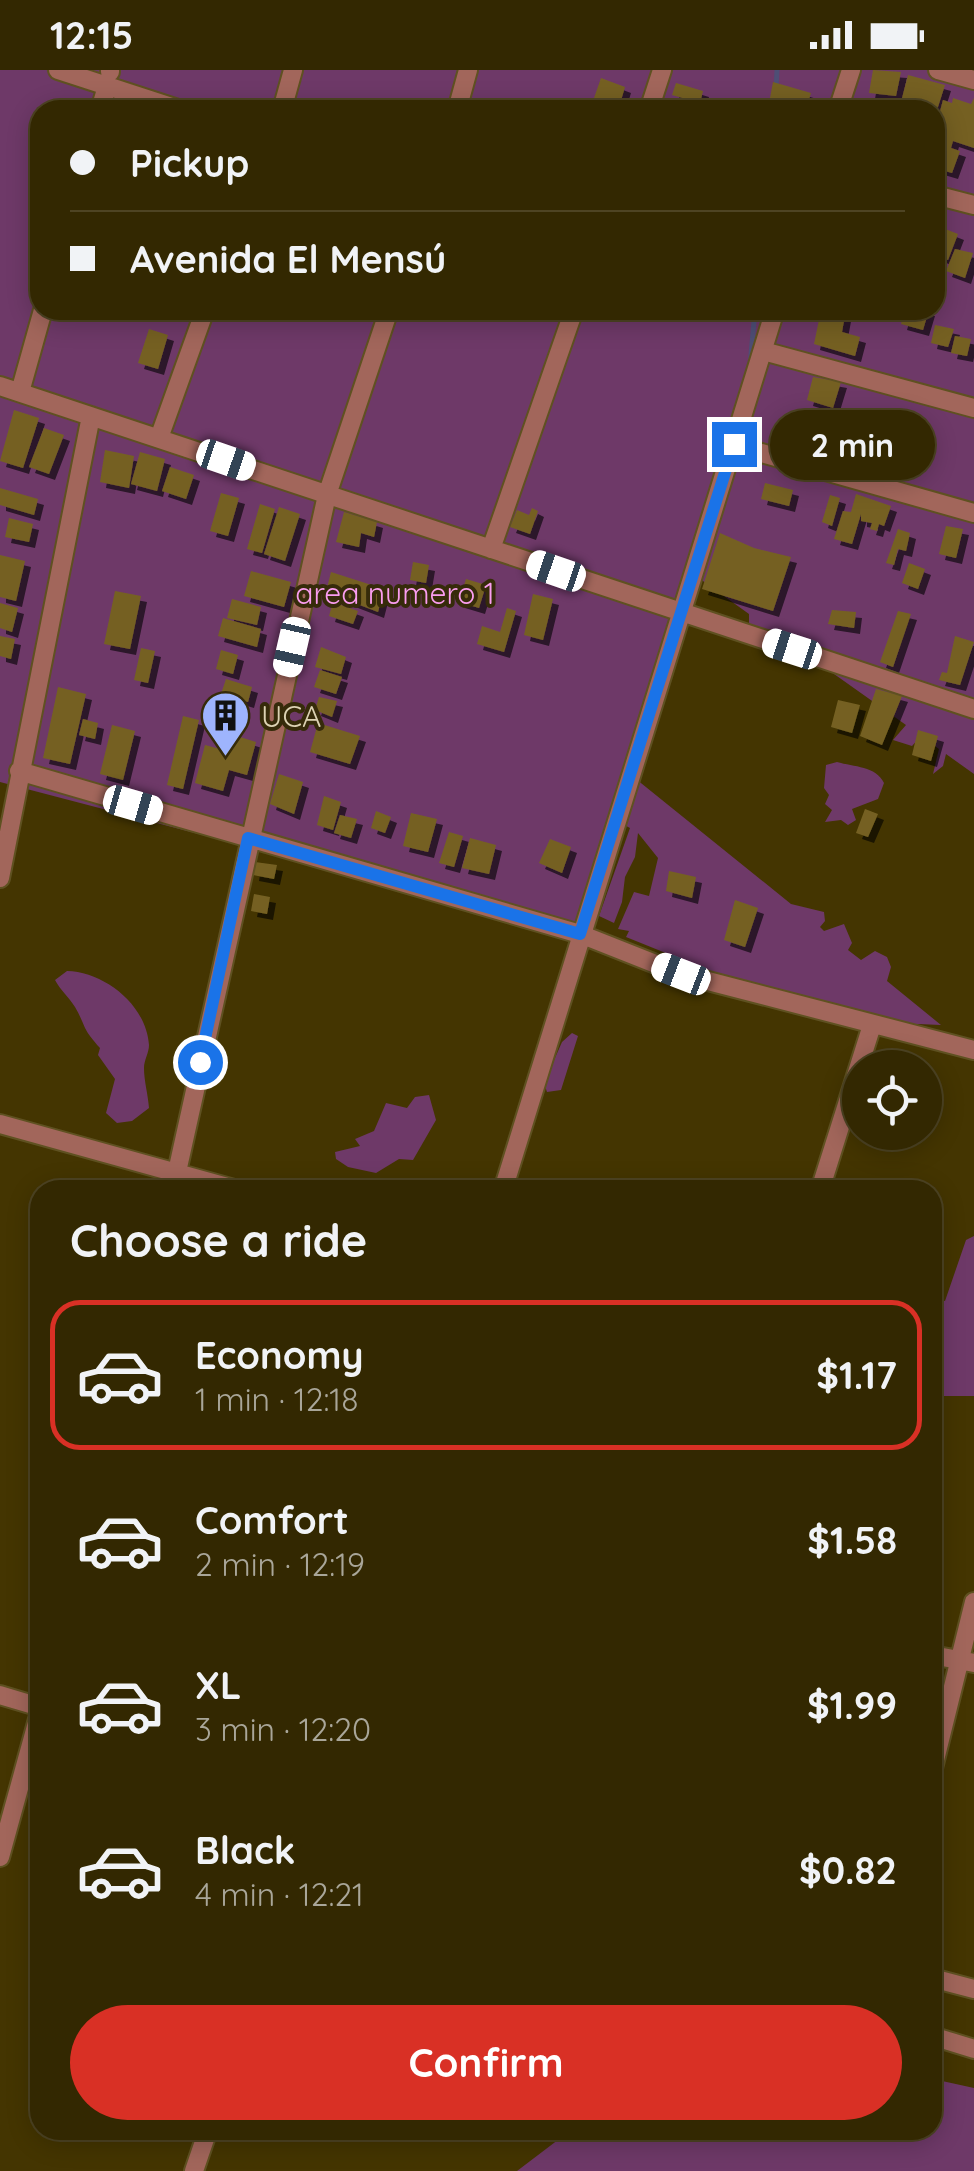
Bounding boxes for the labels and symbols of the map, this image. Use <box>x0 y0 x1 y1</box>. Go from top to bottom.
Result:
callout: 2 min <box>769 409 934 479</box>
route end <box>712 422 757 467</box>
car <box>193 436 259 484</box>
car <box>523 547 589 595</box>
park label: area numero 1 <box>295 574 495 612</box>
car <box>271 614 313 680</box>
car <box>759 625 825 673</box>
building icon: UCA <box>200 690 252 758</box>
place label: UCA <box>261 697 321 735</box>
car <box>100 782 166 828</box>
car <box>648 949 714 999</box>
route start <box>178 1040 223 1085</box>

